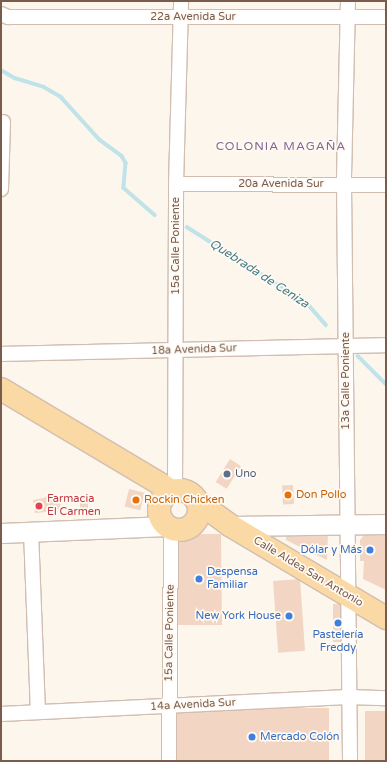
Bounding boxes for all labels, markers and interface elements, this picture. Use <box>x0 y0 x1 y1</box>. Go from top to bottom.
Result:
street label: 22a Avenida Sur <box>150 10 236 24</box>
district label: COLONIA MAGAÑA <box>216 140 346 154</box>
street label: 20a Avenida Sur <box>238 177 324 191</box>
street label: 15a Calle Poniente <box>169 197 183 295</box>
water label: Quebrada de Ceniza <box>207 236 311 312</box>
street label: 13a Calle Poniente <box>339 332 353 430</box>
street label: 18a Avenida Sur <box>151 342 237 358</box>
place label: Uno <box>235 467 257 481</box>
marker: Uno <box>222 469 232 479</box>
place label: Don Pollo <box>296 488 346 502</box>
marker: Don Pollo <box>283 490 293 500</box>
place label: Farmacia El Carmen <box>47 493 101 519</box>
place label: Rockin Chicken <box>144 493 224 507</box>
marker: Rockin Chicken <box>131 495 141 505</box>
marker: Farmacia El Carmen <box>34 501 44 511</box>
street label: Calle Aldea San Antonio <box>251 534 365 610</box>
place label: Dólar y Más <box>300 543 362 557</box>
marker: Dólar y Más <box>365 545 375 555</box>
place label: Despensa Familiar <box>207 566 258 592</box>
marker: Despensa Familiar <box>194 574 204 584</box>
street label: 15a Calle Poniente <box>163 584 177 682</box>
place label: New York House <box>196 609 281 623</box>
marker: New York House <box>284 611 294 621</box>
marker: Pastelería Freddy <box>333 618 343 628</box>
place label: Pastelería Freddy <box>313 629 363 655</box>
street label: 14a Avenida Sur <box>150 696 236 714</box>
place label: Mercado Colón <box>260 730 340 744</box>
marker: Mercado Colón <box>247 732 257 742</box>

